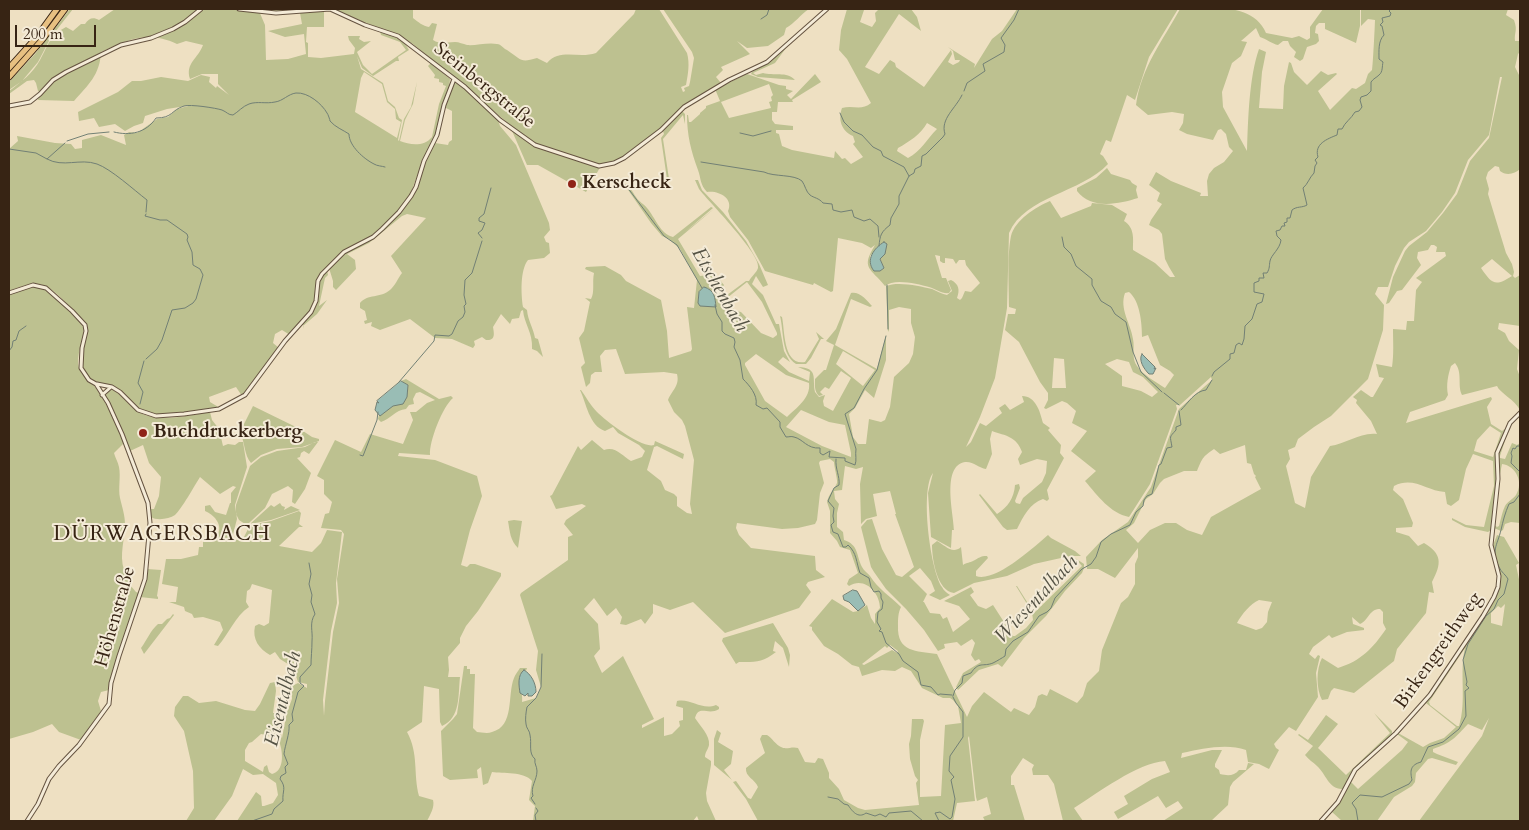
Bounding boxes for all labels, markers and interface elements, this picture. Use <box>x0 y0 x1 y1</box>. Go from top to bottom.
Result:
scale bar <box>18 15 99 47</box>
text: 200 m <box>23 24 63 44</box>
street label: Steinbergstraße <box>429 38 539 134</box>
place label: Kerscheck <box>582 173 671 195</box>
marker: Kerscheck <box>566 178 578 190</box>
water label: Etschenbach <box>685 244 753 336</box>
place label: Buchdruckerberg <box>153 422 303 444</box>
marker: Buchdruckerberg <box>137 427 149 439</box>
district label: DÜRWAGERSBACH <box>52 522 272 548</box>
water label: Wiesentalbach <box>990 551 1084 649</box>
street label: Höhenstraße <box>91 564 141 670</box>
street label: Birkengreithweg <box>1390 588 1488 714</box>
water label: Eisentalbach <box>261 649 307 749</box>

